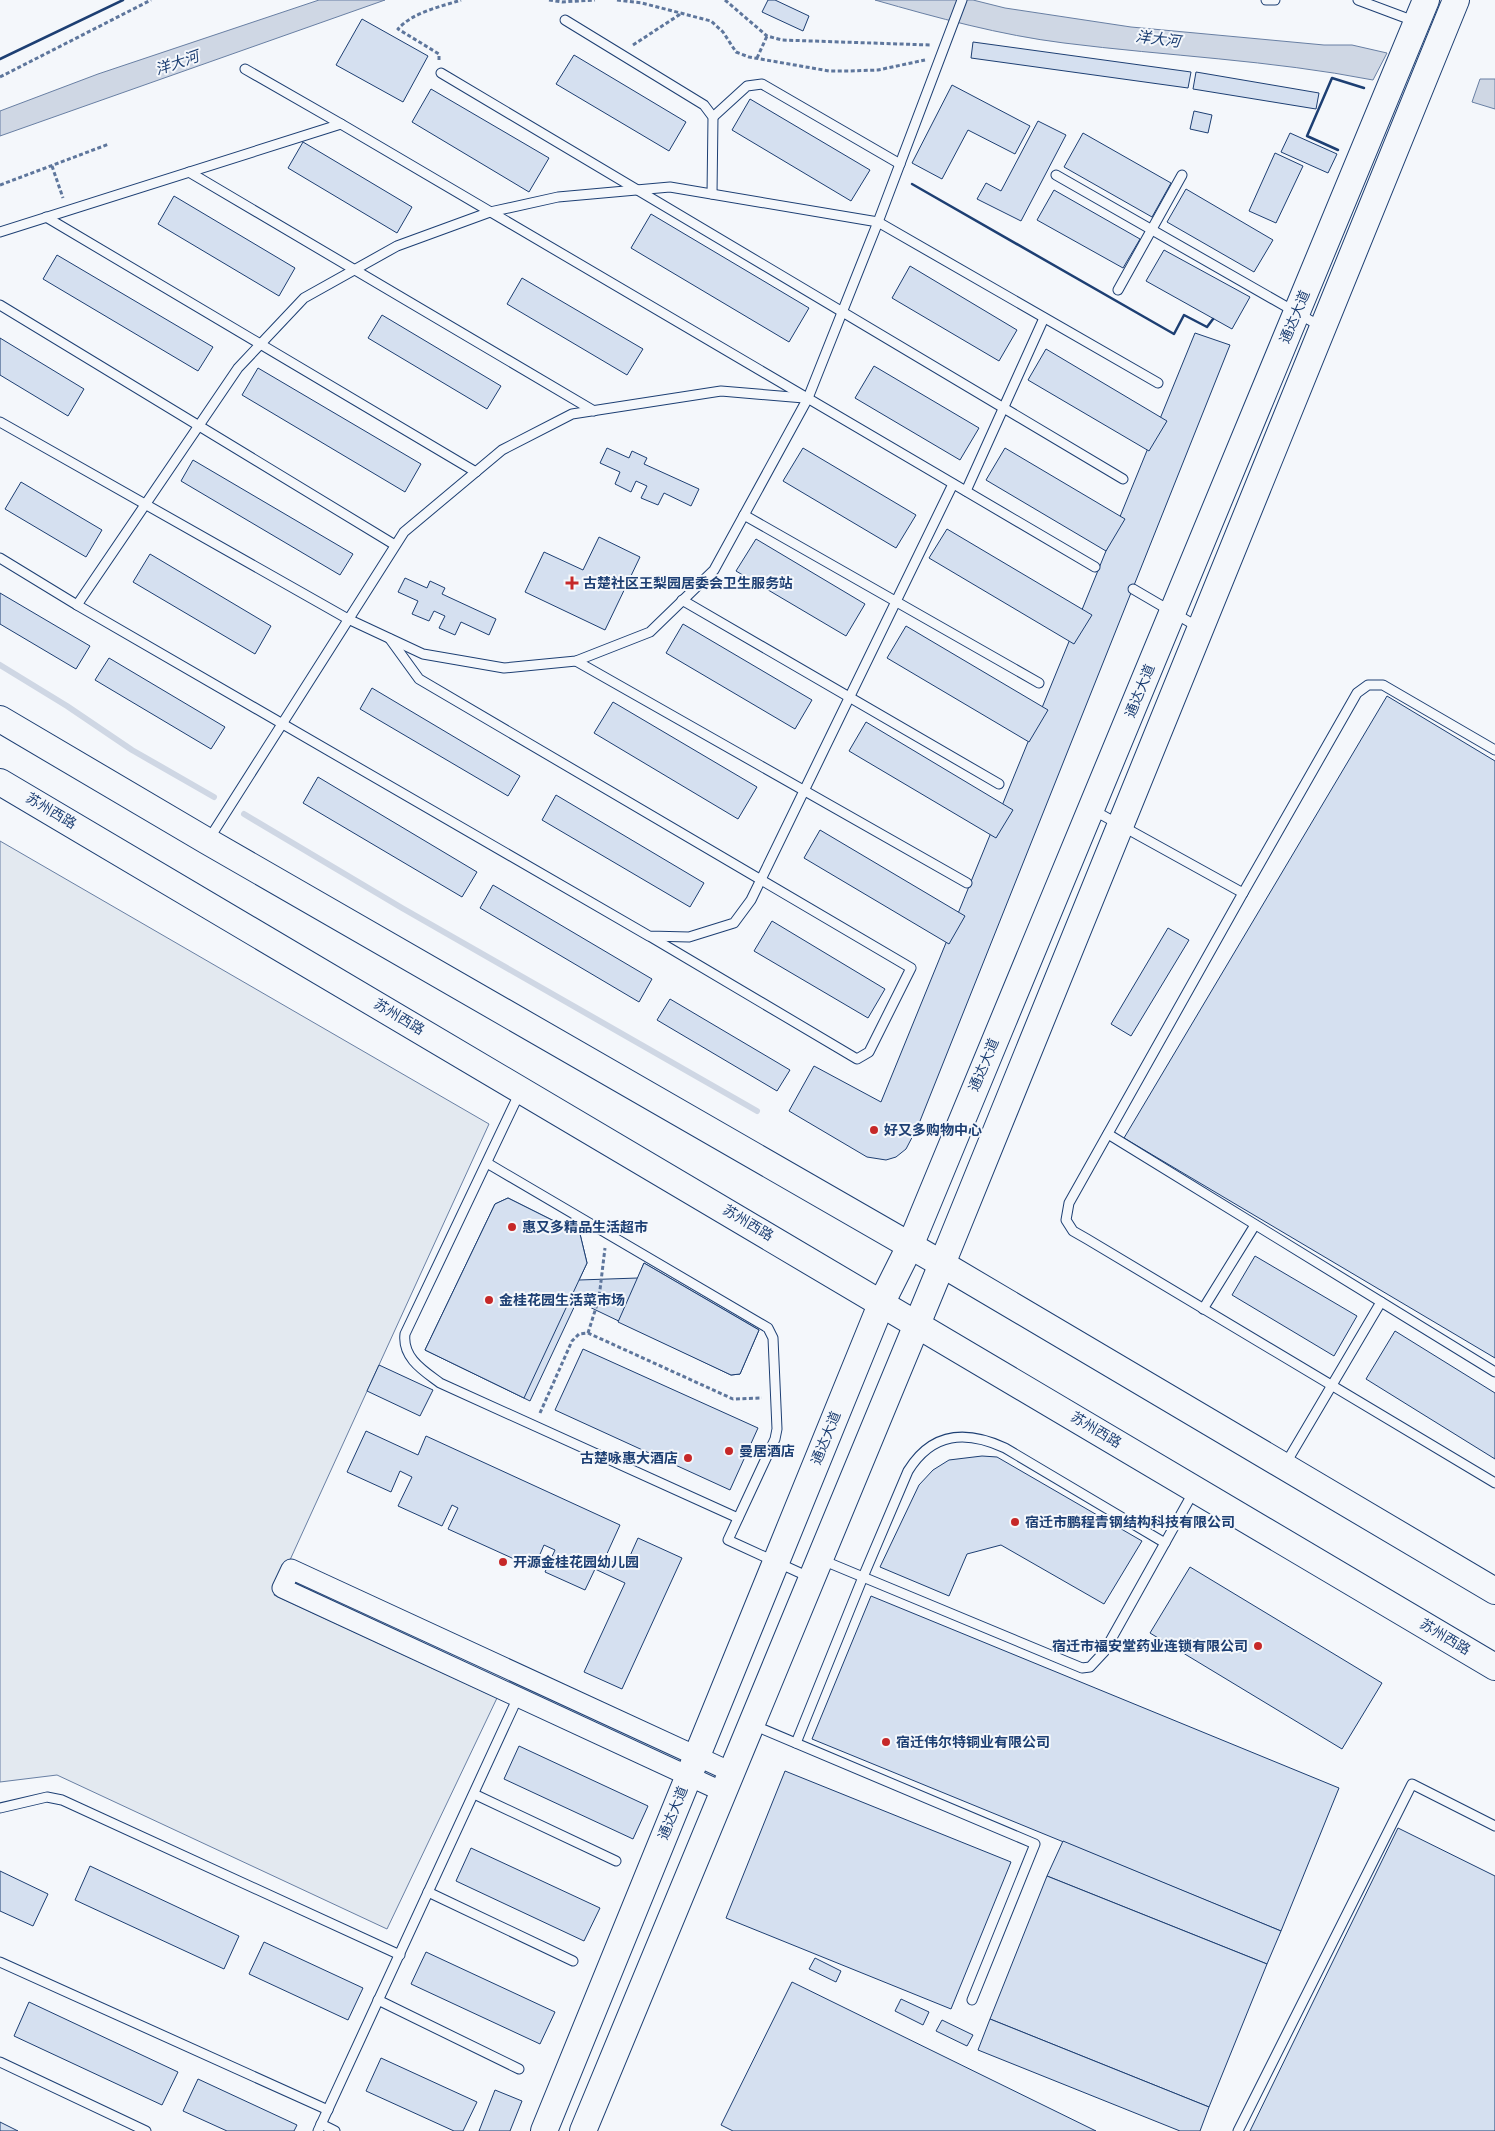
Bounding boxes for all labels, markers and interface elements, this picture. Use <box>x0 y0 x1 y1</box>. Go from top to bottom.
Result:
water label: 洋大河 <box>1135 27 1184 51</box>
water label: 洋大河 <box>153 46 204 79</box>
street label: 通达大道 <box>1276 288 1314 346</box>
place label: 古楚社区王梨园居委会卫生服务站 <box>583 575 793 592</box>
marker: 古楚社区王梨园居委会卫生服务站 <box>565 576 579 590</box>
street label: 通达大道 <box>1122 662 1158 720</box>
street label: 苏州西路 <box>23 789 79 833</box>
street label: 苏州西路 <box>371 995 427 1039</box>
street label: 通达大道 <box>965 1036 1003 1094</box>
place label: 好又多购物中心 <box>884 1122 982 1139</box>
marker: 好又多购物中心 <box>868 1124 880 1136</box>
street label: 苏州西路 <box>720 1201 776 1245</box>
place label: 惠又多精品生活超市 <box>522 1219 648 1236</box>
marker: 惠又多精品生活超市 <box>506 1221 518 1233</box>
place label: 金桂花园生活菜市场 <box>499 1292 625 1309</box>
marker: 金桂花园生活菜市场 <box>483 1294 495 1306</box>
street label: 苏州西路 <box>1068 1408 1124 1452</box>
street label: 通达大道 <box>808 1409 844 1467</box>
place label: 曼居酒店 <box>739 1443 795 1460</box>
marker: 曼居酒店 <box>723 1445 735 1457</box>
place label: 古楚咏惠大酒店 <box>580 1450 678 1467</box>
marker: 古楚咏惠大酒店 <box>682 1452 694 1464</box>
place label: 宿迁市鹏程青钢结构科技有限公司 <box>1025 1514 1235 1531</box>
marker: 宿迁市鹏程青钢结构科技有限公司 <box>1009 1516 1021 1528</box>
place label: 开源金桂花园幼儿园 <box>513 1554 639 1571</box>
marker: 开源金桂花园幼儿园 <box>497 1556 509 1568</box>
street label: 苏州西路 <box>1417 1615 1473 1659</box>
place label: 宿迁市福安堂药业连锁有限公司 <box>1052 1638 1248 1655</box>
marker: 宿迁市福安堂药业连锁有限公司 <box>1252 1640 1264 1652</box>
place label: 宿迁伟尔特铜业有限公司 <box>896 1734 1050 1751</box>
marker: 宿迁伟尔特铜业有限公司 <box>880 1736 892 1748</box>
street label: 通达大道 <box>655 1784 691 1842</box>

